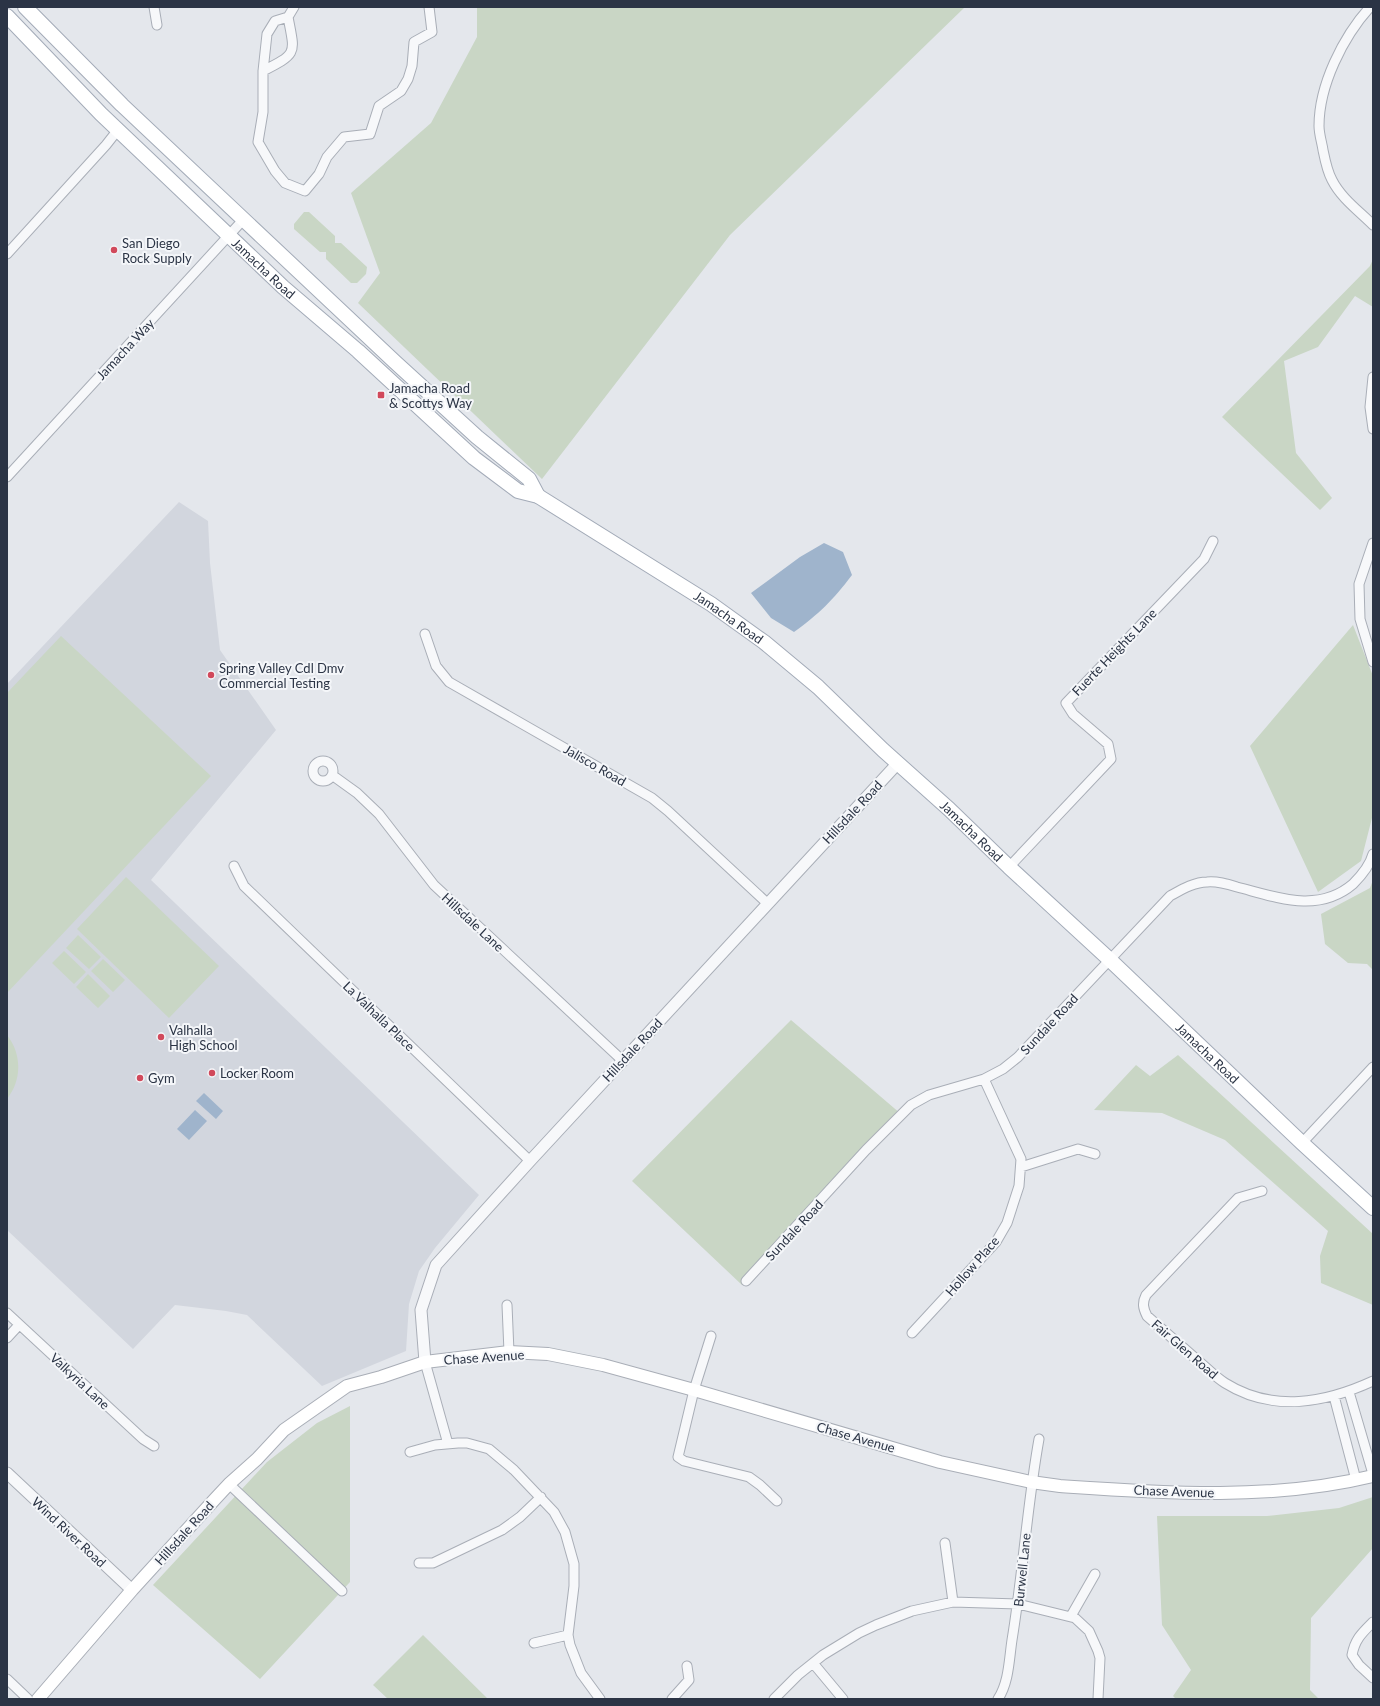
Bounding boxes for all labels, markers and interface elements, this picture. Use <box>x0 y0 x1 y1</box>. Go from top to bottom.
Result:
place label: San Diego Rock Supply <box>122 235 192 266</box>
street label: Jamacha Road <box>229 235 299 302</box>
marker: San Diego Rock Supply <box>109 245 119 255</box>
street label: Jamacha Way <box>93 315 158 383</box>
place label: Jamacha Road & Scottys Way <box>389 380 472 411</box>
marker: Jamacha Road & Scottys Way <box>376 390 386 400</box>
street label: Jamacha Road <box>691 587 767 647</box>
street label: Fuerte Heights Lane <box>1068 605 1160 699</box>
place label: Spring Valley Cdl Dmv Commercial Testing <box>219 660 344 691</box>
marker: Spring Valley Cdl Dmv Commercial Testing <box>206 670 216 680</box>
street label: Jalisco Road <box>561 741 629 789</box>
street label: Hillsdale Road <box>819 777 885 847</box>
street label: Jamacha Road <box>937 797 1006 865</box>
street label: Hillsdale Lane <box>439 889 507 955</box>
street label: La Valhalla Place <box>340 978 418 1054</box>
street label: Sundale Road <box>1017 990 1081 1058</box>
street label: Hillsdale Road <box>599 1015 665 1085</box>
street label: Jamacha Road <box>1173 1019 1242 1087</box>
place label: Valhalla High School <box>169 1022 238 1053</box>
marker: Valhalla High School <box>156 1032 166 1042</box>
place label: Locker Room <box>220 1065 294 1081</box>
marker: Locker Room <box>207 1068 217 1078</box>
place label: Gym <box>148 1070 175 1086</box>
marker: Gym <box>135 1073 145 1083</box>
street label: Sundale Road <box>762 1196 826 1264</box>
street label: Hollow Place <box>942 1233 1002 1299</box>
street label: Fair Glen Road <box>1149 1316 1221 1382</box>
street label: Chase Avenue <box>443 1346 525 1368</box>
street label: Valkyria Lane <box>47 1349 113 1413</box>
street label: Chase Avenue <box>815 1418 897 1456</box>
street label: Chase Avenue <box>1133 1482 1215 1500</box>
street label: Wind River Road <box>29 1494 109 1570</box>
street label: Hillsdale Road <box>151 1498 217 1568</box>
street label: Burwell Lane <box>1010 1532 1034 1608</box>

